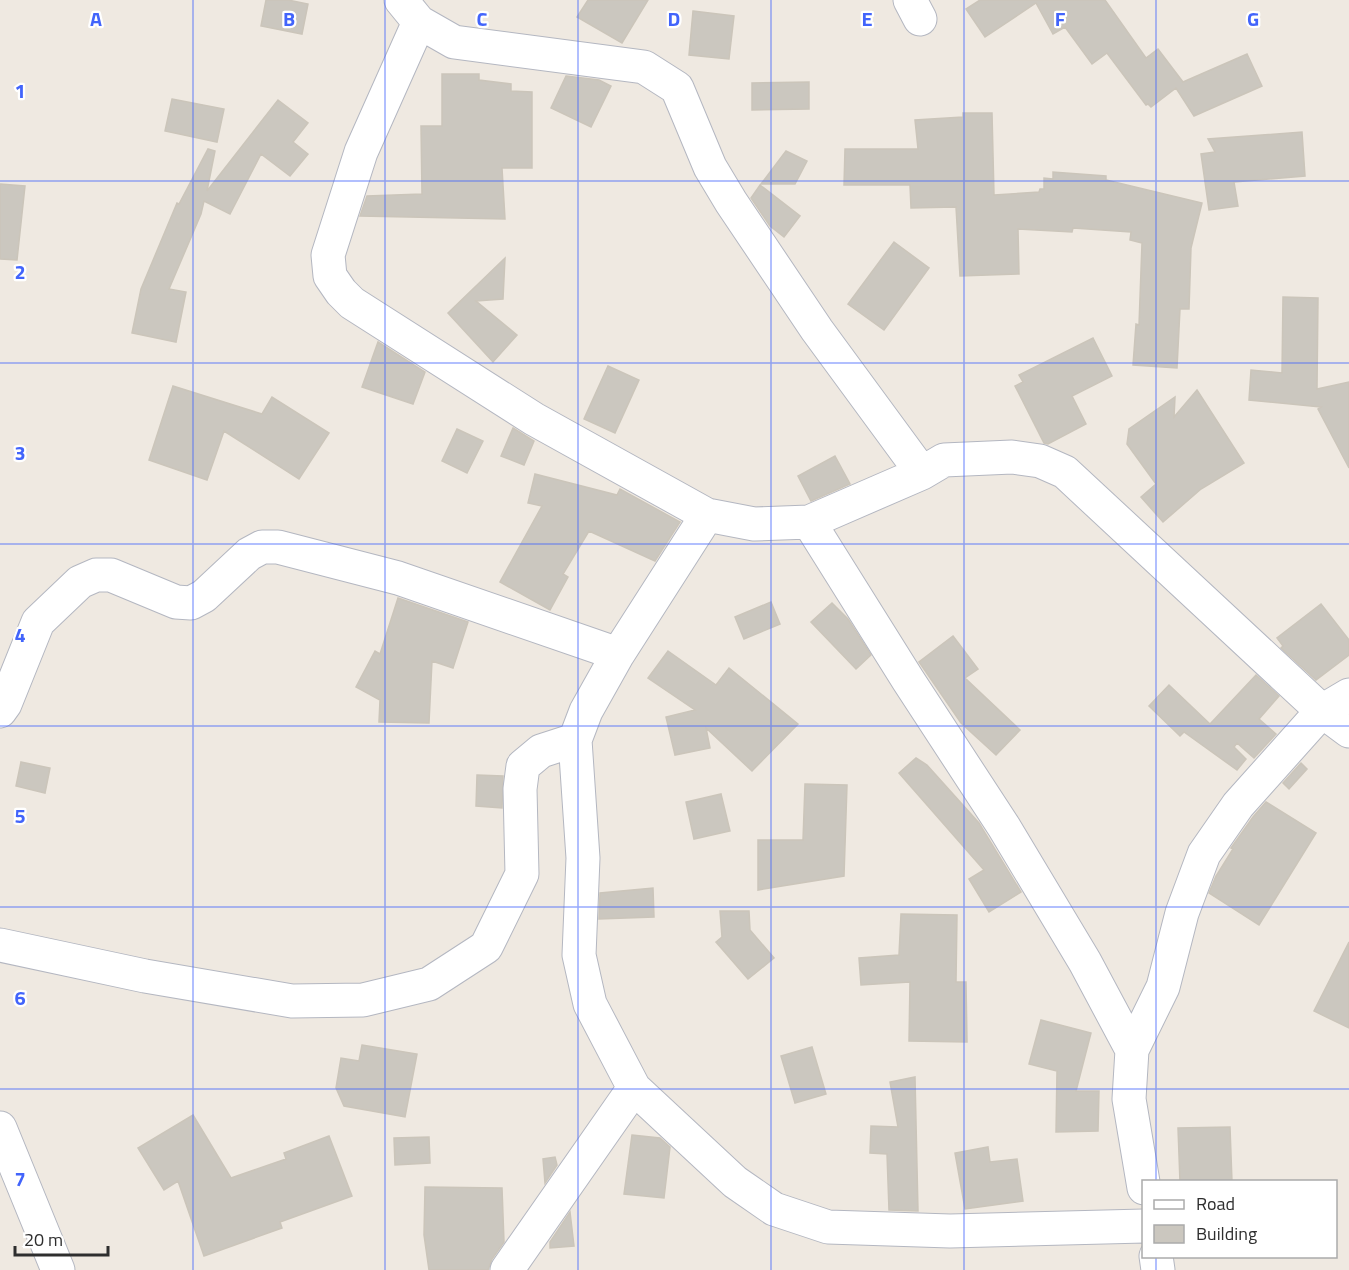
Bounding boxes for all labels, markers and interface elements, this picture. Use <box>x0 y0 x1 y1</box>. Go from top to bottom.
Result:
text: A <box>90 3 102 34</box>
text: B <box>283 3 295 34</box>
text: C <box>477 3 488 34</box>
text: D <box>668 3 680 34</box>
text: E <box>861 3 873 34</box>
text: F <box>1055 3 1066 34</box>
text: G <box>1247 3 1259 34</box>
text: 1 <box>14 75 26 106</box>
text: 2 <box>14 256 26 287</box>
text: 3 <box>14 437 26 468</box>
text: 4 <box>14 619 26 650</box>
text: 5 <box>14 800 26 831</box>
text: 6 <box>14 982 26 1013</box>
text: 7 <box>14 1163 26 1194</box>
legend <box>1142 1180 1337 1258</box>
text: Road <box>1196 1190 1235 1217</box>
scale bar <box>15 1219 108 1257</box>
text: Building <box>1196 1220 1257 1247</box>
text: 20 m <box>24 1226 63 1253</box>

